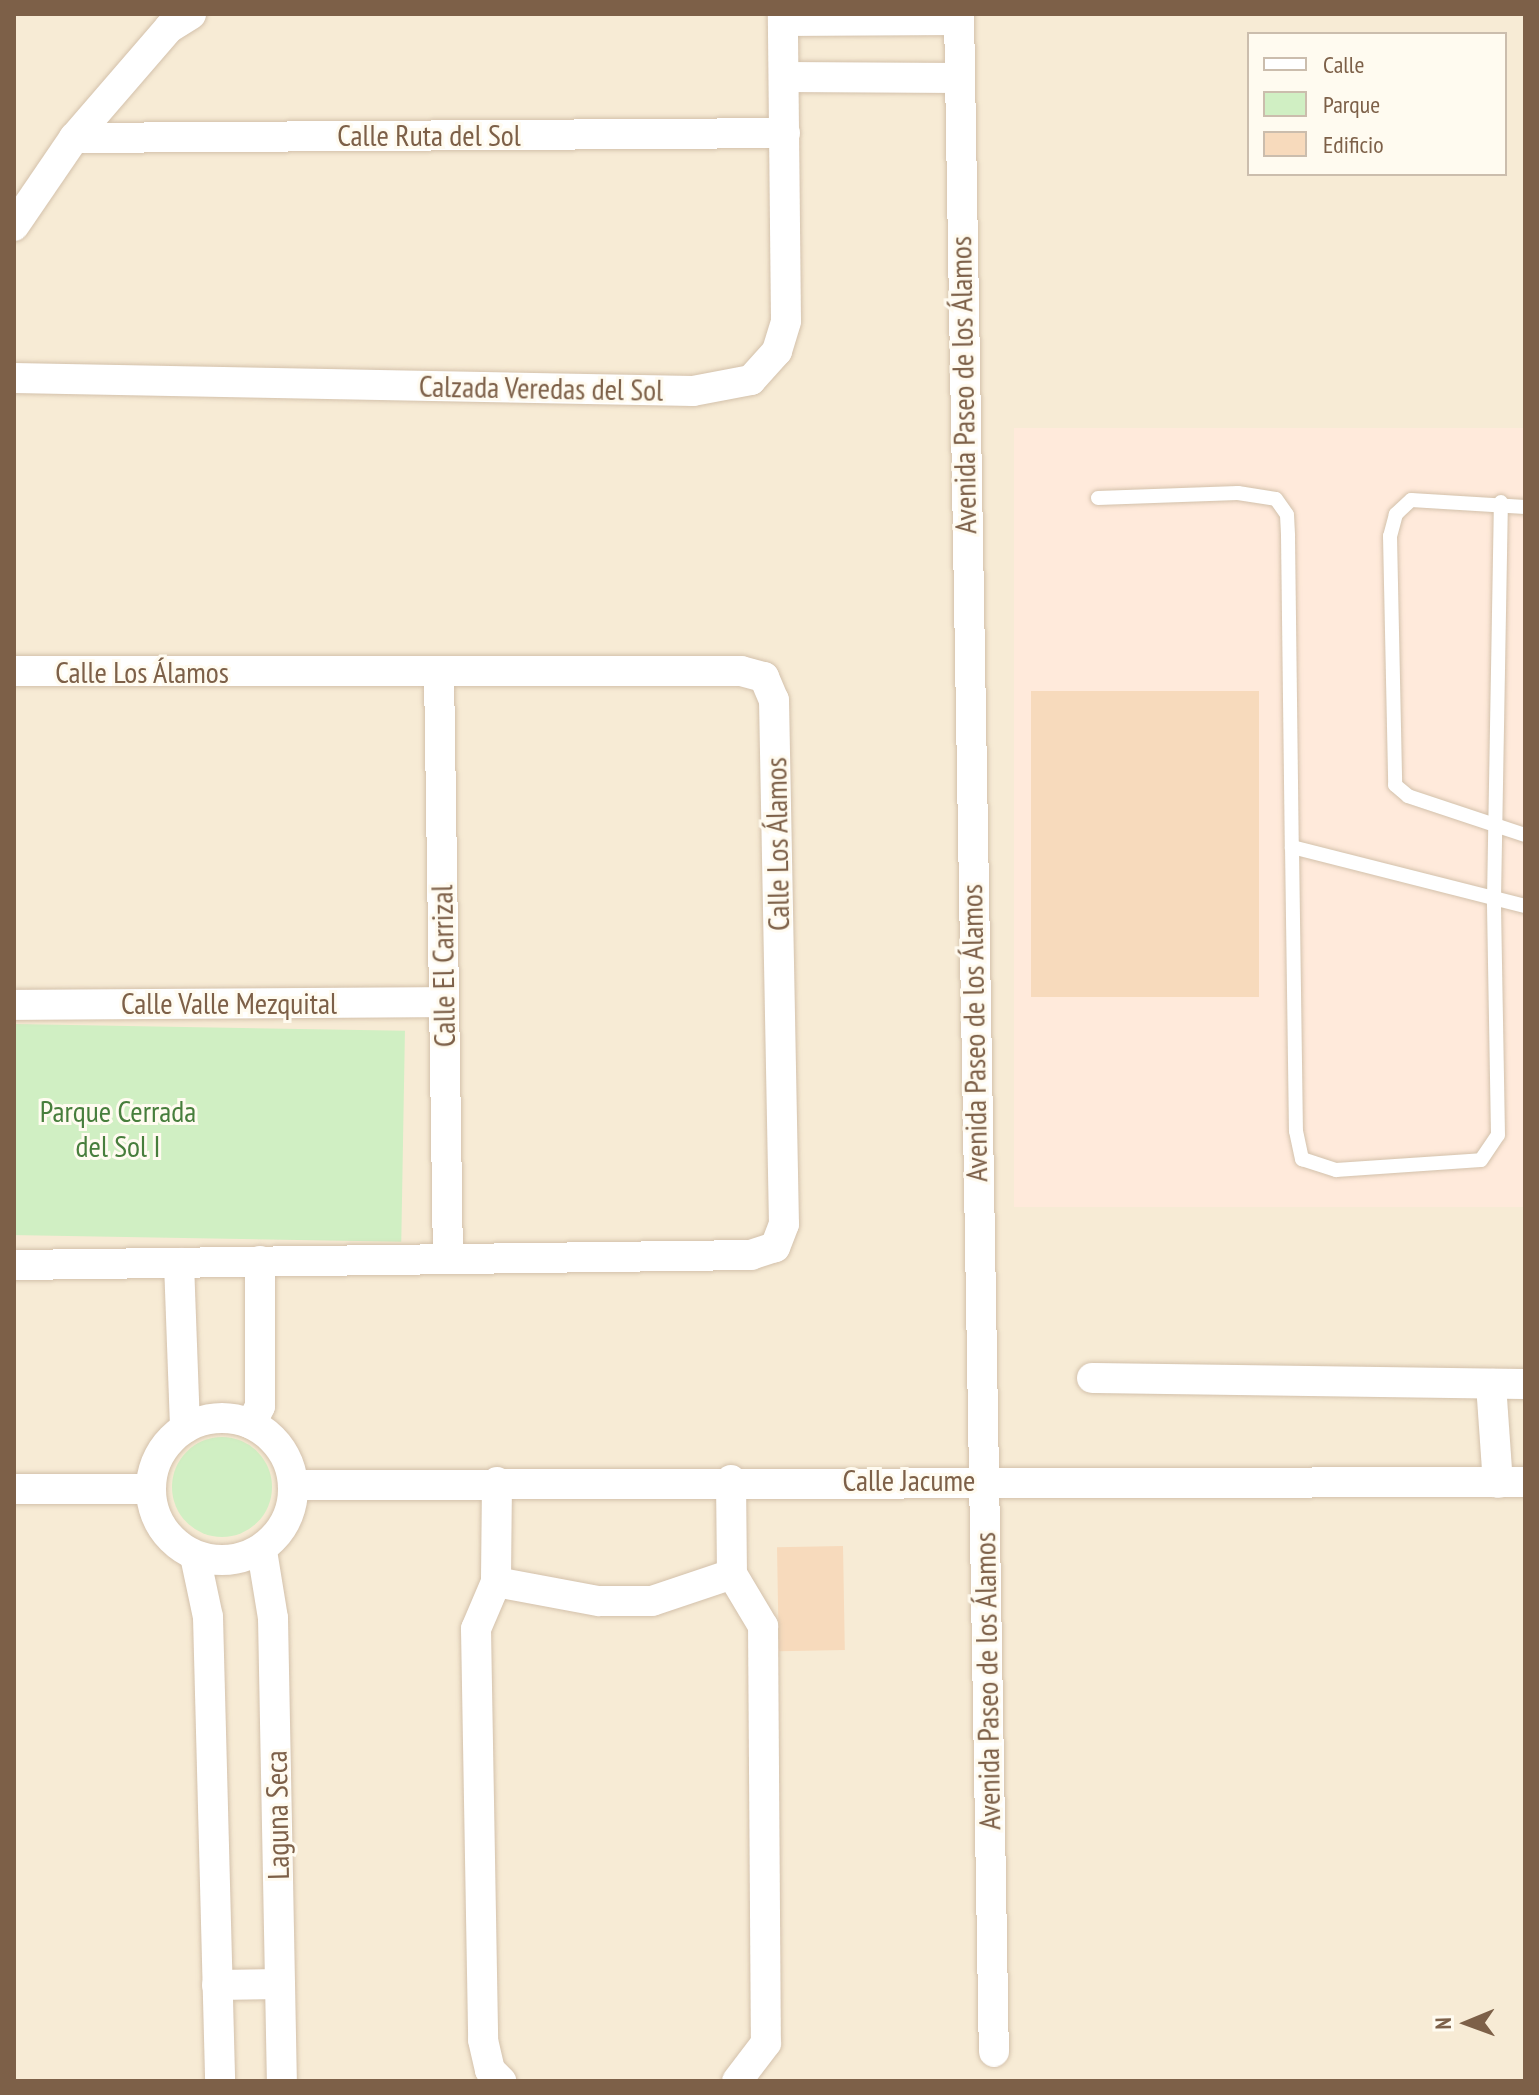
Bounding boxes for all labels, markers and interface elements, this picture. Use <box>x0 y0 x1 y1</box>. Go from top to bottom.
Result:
legend <box>1247 32 1507 176</box>
text: Calle <box>1323 49 1364 80</box>
text: Parque <box>1323 89 1380 120</box>
street label: Calle Ruta del Sol <box>337 117 521 153</box>
text: Edificio <box>1323 129 1384 160</box>
street label: Avenida Paseo de los Álamos <box>942 235 984 535</box>
street label: Calzada Veredas del Sol <box>418 368 664 408</box>
street label: Calle Los Álamos <box>55 654 229 690</box>
street label: Calle Los Álamos <box>757 756 797 932</box>
street label: Avenida Paseo de los Álamos <box>953 883 995 1183</box>
street label: Calle El Carrizal <box>424 885 462 1047</box>
street label: Calle Valle Mezquital <box>121 985 337 1021</box>
park label: Parque Cerrada del Sol I <box>40 1093 196 1164</box>
street label: Calle Jacume <box>843 1462 975 1498</box>
street label: Avenida Paseo de los Álamos <box>966 1531 1008 1831</box>
street label: Laguna Seca <box>258 1750 296 1880</box>
north arrow <box>1427 1983 1507 2063</box>
text: N <box>1429 2017 1457 2030</box>

